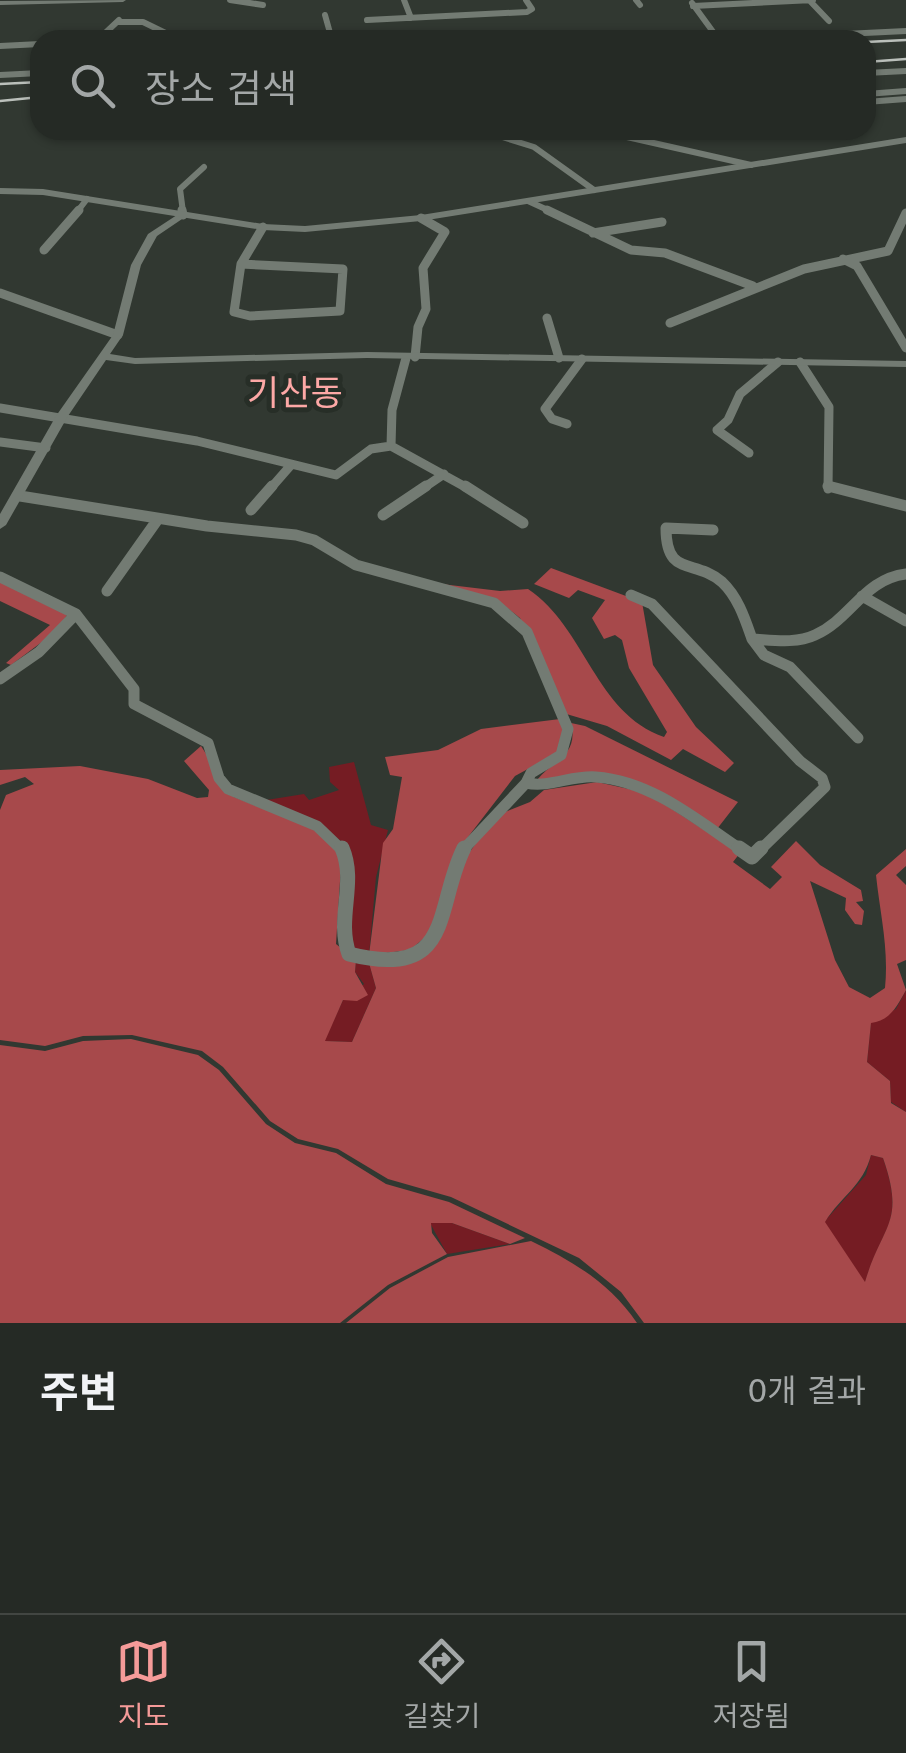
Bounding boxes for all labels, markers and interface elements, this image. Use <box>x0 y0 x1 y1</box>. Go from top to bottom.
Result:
search box <box>30 30 876 140</box>
icon: search <box>65 58 120 113</box>
text: 장소 검색 <box>145 67 297 111</box>
district label: 기산동 <box>247 373 343 413</box>
text: 주변 <box>40 1368 117 1417</box>
text: 0개 결과 <box>747 1372 866 1410</box>
tab: 지도 <box>116 1634 171 1734</box>
tab: 길찾기 <box>403 1634 480 1734</box>
tab: 저장됨 <box>713 1634 790 1734</box>

